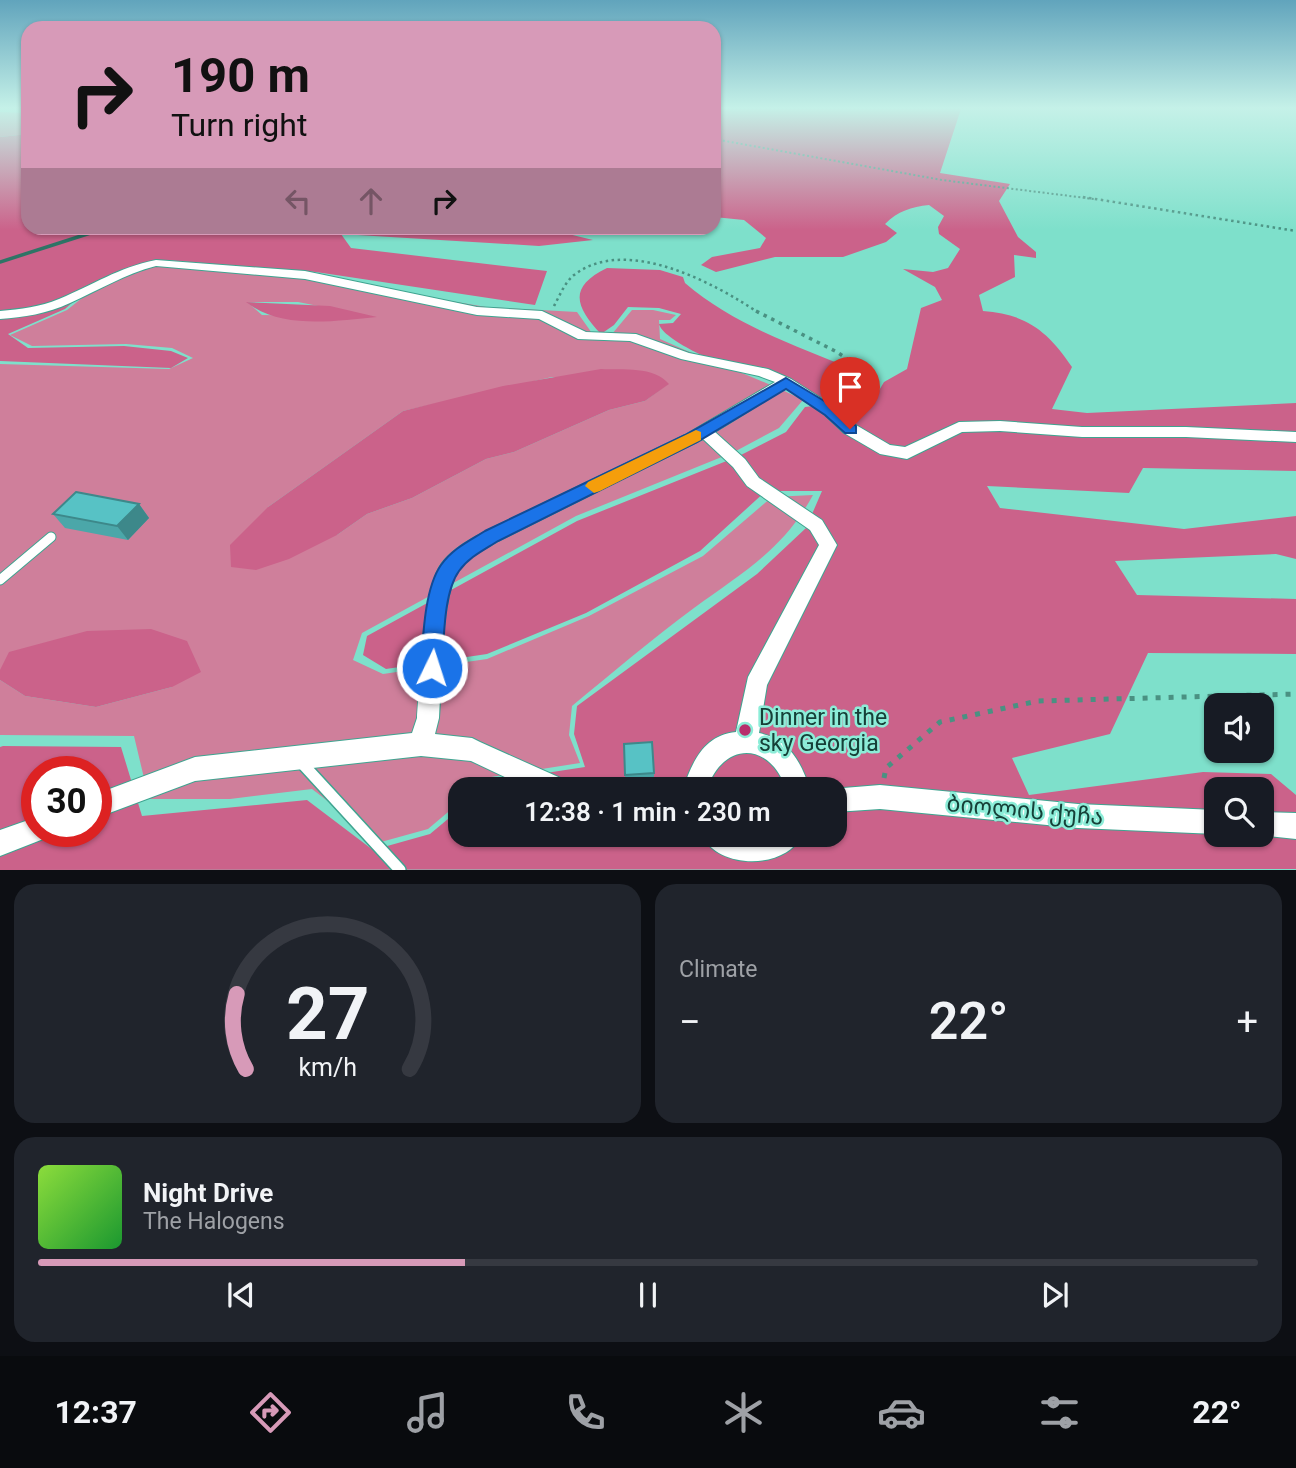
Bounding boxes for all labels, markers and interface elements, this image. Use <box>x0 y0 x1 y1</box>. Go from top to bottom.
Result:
text: 190 m <box>171 47 310 104</box>
icon: right <box>56 49 147 140</box>
text: Turn right <box>171 106 307 144</box>
icon: left <box>279 182 317 220</box>
icon: ahead <box>352 182 390 220</box>
icon: right <box>425 182 463 220</box>
pin <box>820 357 880 429</box>
icon: arrive <box>831 368 869 406</box>
position arrow <box>395 631 469 705</box>
map controls <box>1204 693 1274 847</box>
button: sound <box>1204 693 1274 763</box>
place label: Dinner in the sky Georgia <box>759 704 887 757</box>
marker: Dinner in the sky Georgia <box>737 722 753 738</box>
speed limit sign: 30 <box>21 756 112 847</box>
button: search <box>1204 777 1274 847</box>
street label: ბიოლის ქუჩა <box>945 790 1104 831</box>
text: 12:38 · 1 min · 230 m <box>524 797 771 827</box>
text: Climate <box>679 956 758 983</box>
text: 27 <box>286 972 369 1058</box>
text: 22° <box>929 991 1008 1052</box>
text: − <box>679 1000 701 1044</box>
text: + <box>1236 1000 1258 1044</box>
text: km/h <box>298 1053 357 1082</box>
text: Night Drive <box>143 1178 273 1208</box>
text: The Halogens <box>143 1208 285 1235</box>
icon: previous <box>222 1276 260 1314</box>
icon: pause <box>629 1276 667 1314</box>
icon: next <box>1036 1276 1074 1314</box>
icon: directions <box>246 1388 295 1437</box>
icon: music <box>403 1388 452 1437</box>
icon: phone <box>561 1388 610 1437</box>
icon: climate <box>719 1388 768 1437</box>
icon: car <box>877 1388 926 1437</box>
icon: filters <box>1035 1388 1084 1437</box>
text: 12:37 <box>54 1393 137 1431</box>
text: 22° <box>1192 1393 1242 1431</box>

